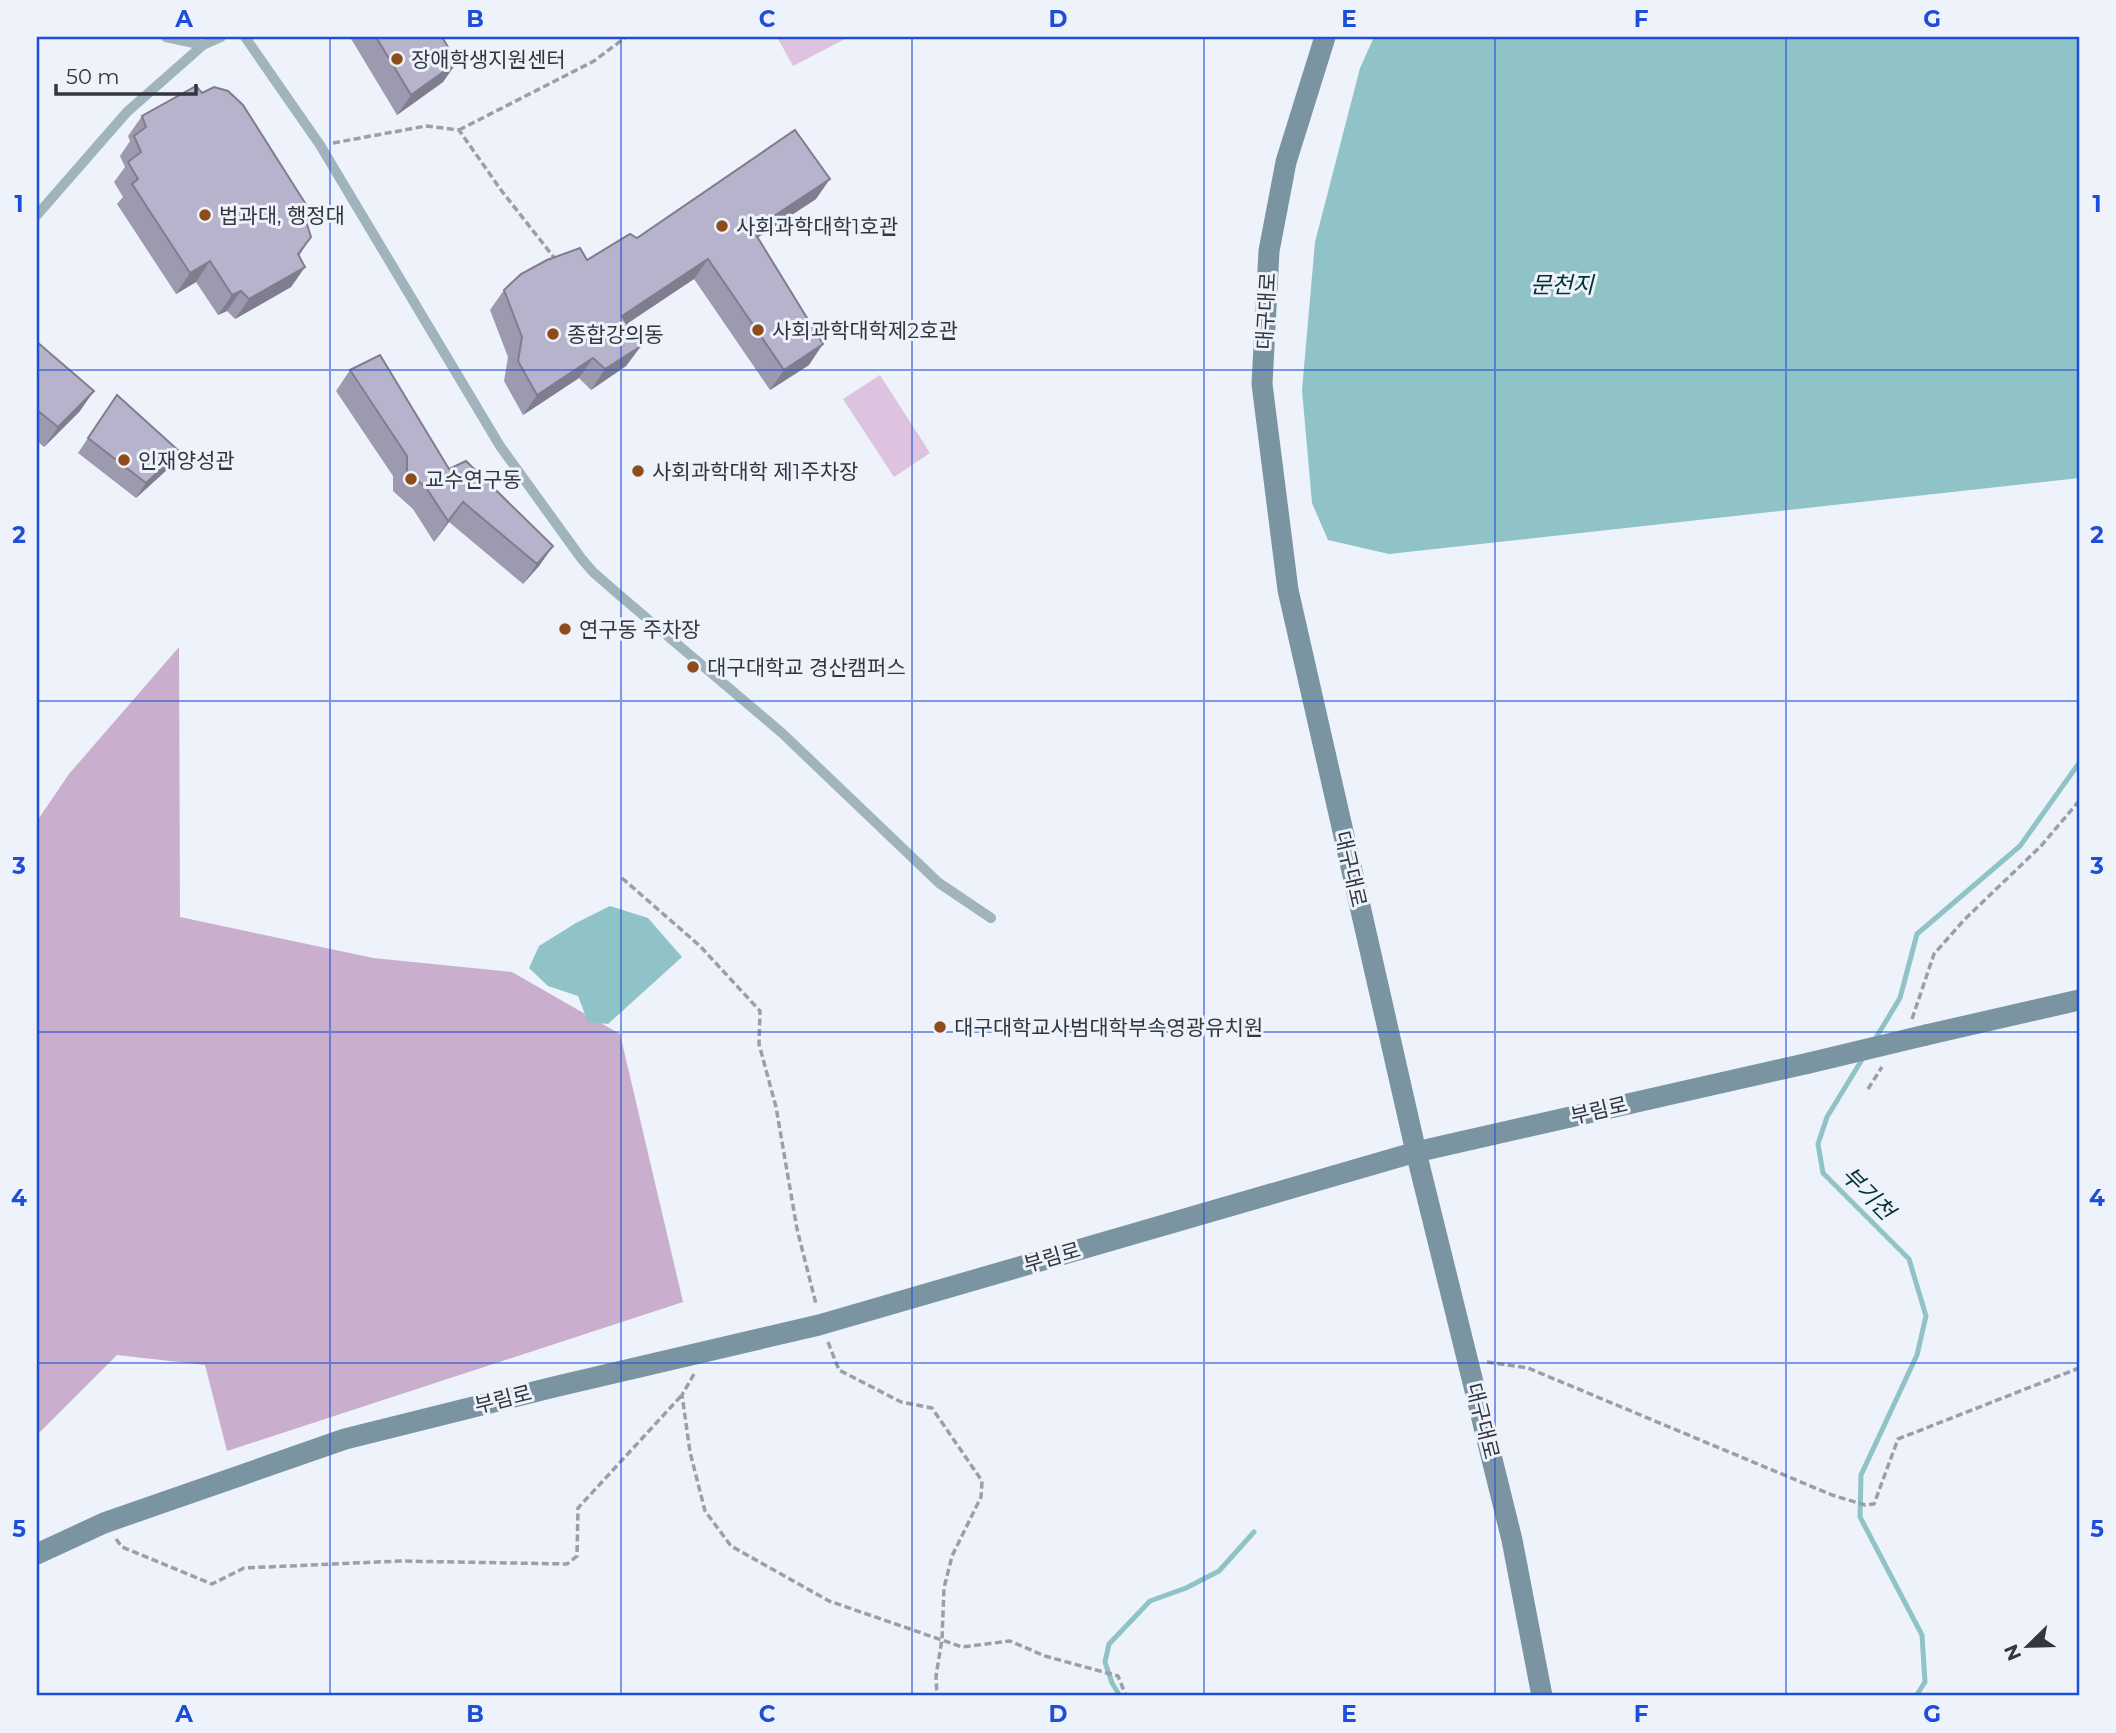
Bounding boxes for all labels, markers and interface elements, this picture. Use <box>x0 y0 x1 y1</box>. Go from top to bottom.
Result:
text: A <box>174 5 193 33</box>
text: B <box>466 5 484 33</box>
text: C <box>759 5 776 33</box>
text: D <box>1049 5 1068 33</box>
text: E <box>1341 5 1357 33</box>
text: F <box>1634 5 1649 33</box>
text: G <box>1923 5 1941 33</box>
place label: 장애학생지원센터 <box>411 47 566 72</box>
marker: 장애학생지원센터 <box>389 51 405 67</box>
scale bar <box>56 52 196 96</box>
text: 50 m <box>66 64 120 89</box>
text: 1 <box>14 190 24 218</box>
text: 1 <box>2092 190 2102 218</box>
place label: 법과대, 행정대 <box>219 203 345 228</box>
marker: 법과대, 행정대 <box>197 207 213 223</box>
place label: 사회과학대학1호관 <box>736 214 898 239</box>
marker: 사회과학대학1호관 <box>714 218 730 234</box>
water label: 문천지 <box>1530 271 1596 299</box>
street label: 대구대로 <box>1251 272 1281 350</box>
place label: 사회과학대학제2호관 <box>772 318 958 343</box>
place label: 종합강의동 <box>567 322 664 347</box>
marker: 사회과학대학제2호관 <box>750 322 766 338</box>
marker: 종합강의동 <box>545 326 561 342</box>
place label: 인재양성관 <box>138 448 235 473</box>
marker: 인재양성관 <box>116 452 132 468</box>
place label: 사회과학대학 제1주차장 <box>652 459 858 484</box>
marker: 사회과학대학 제1주차장 <box>630 463 646 479</box>
place label: 교수연구동 <box>425 467 522 492</box>
marker: 교수연구동 <box>403 471 419 487</box>
text: 2 <box>12 521 26 549</box>
text: 2 <box>2090 521 2104 549</box>
place label: 연구동 주차장 <box>579 617 700 642</box>
marker: 연구동 주차장 <box>557 621 573 637</box>
place label: 대구대학교 경산캠퍼스 <box>707 655 906 680</box>
marker: 대구대학교 경산캠퍼스 <box>685 659 701 675</box>
street label: 대구대로 <box>1330 829 1372 909</box>
text: 3 <box>11 852 26 880</box>
text: 3 <box>2089 852 2104 880</box>
place label: 대구대학교사범대학부속영광유치원 <box>954 1015 1263 1040</box>
marker: 대구대학교사범대학부속영광유치원 <box>932 1019 948 1035</box>
street label: 부림로 <box>1568 1091 1630 1129</box>
water label: 부기천 <box>1836 1161 1902 1227</box>
text: 4 <box>11 1184 27 1212</box>
text: 4 <box>2089 1184 2105 1212</box>
street label: 부림로 <box>1021 1237 1083 1277</box>
street label: 부림로 <box>472 1380 534 1418</box>
street label: 대구대로 <box>1462 1380 1504 1462</box>
text: 5 <box>12 1515 26 1543</box>
text: 5 <box>2090 1515 2104 1543</box>
north arrow <box>1994 1610 2064 1680</box>
text: N <box>1999 1641 2026 1664</box>
text: A <box>174 1700 193 1728</box>
text: B <box>466 1700 484 1728</box>
text: C <box>759 1700 776 1728</box>
text: D <box>1049 1700 1068 1728</box>
text: E <box>1341 1700 1357 1728</box>
text: F <box>1634 1700 1649 1728</box>
text: G <box>1923 1700 1941 1728</box>

